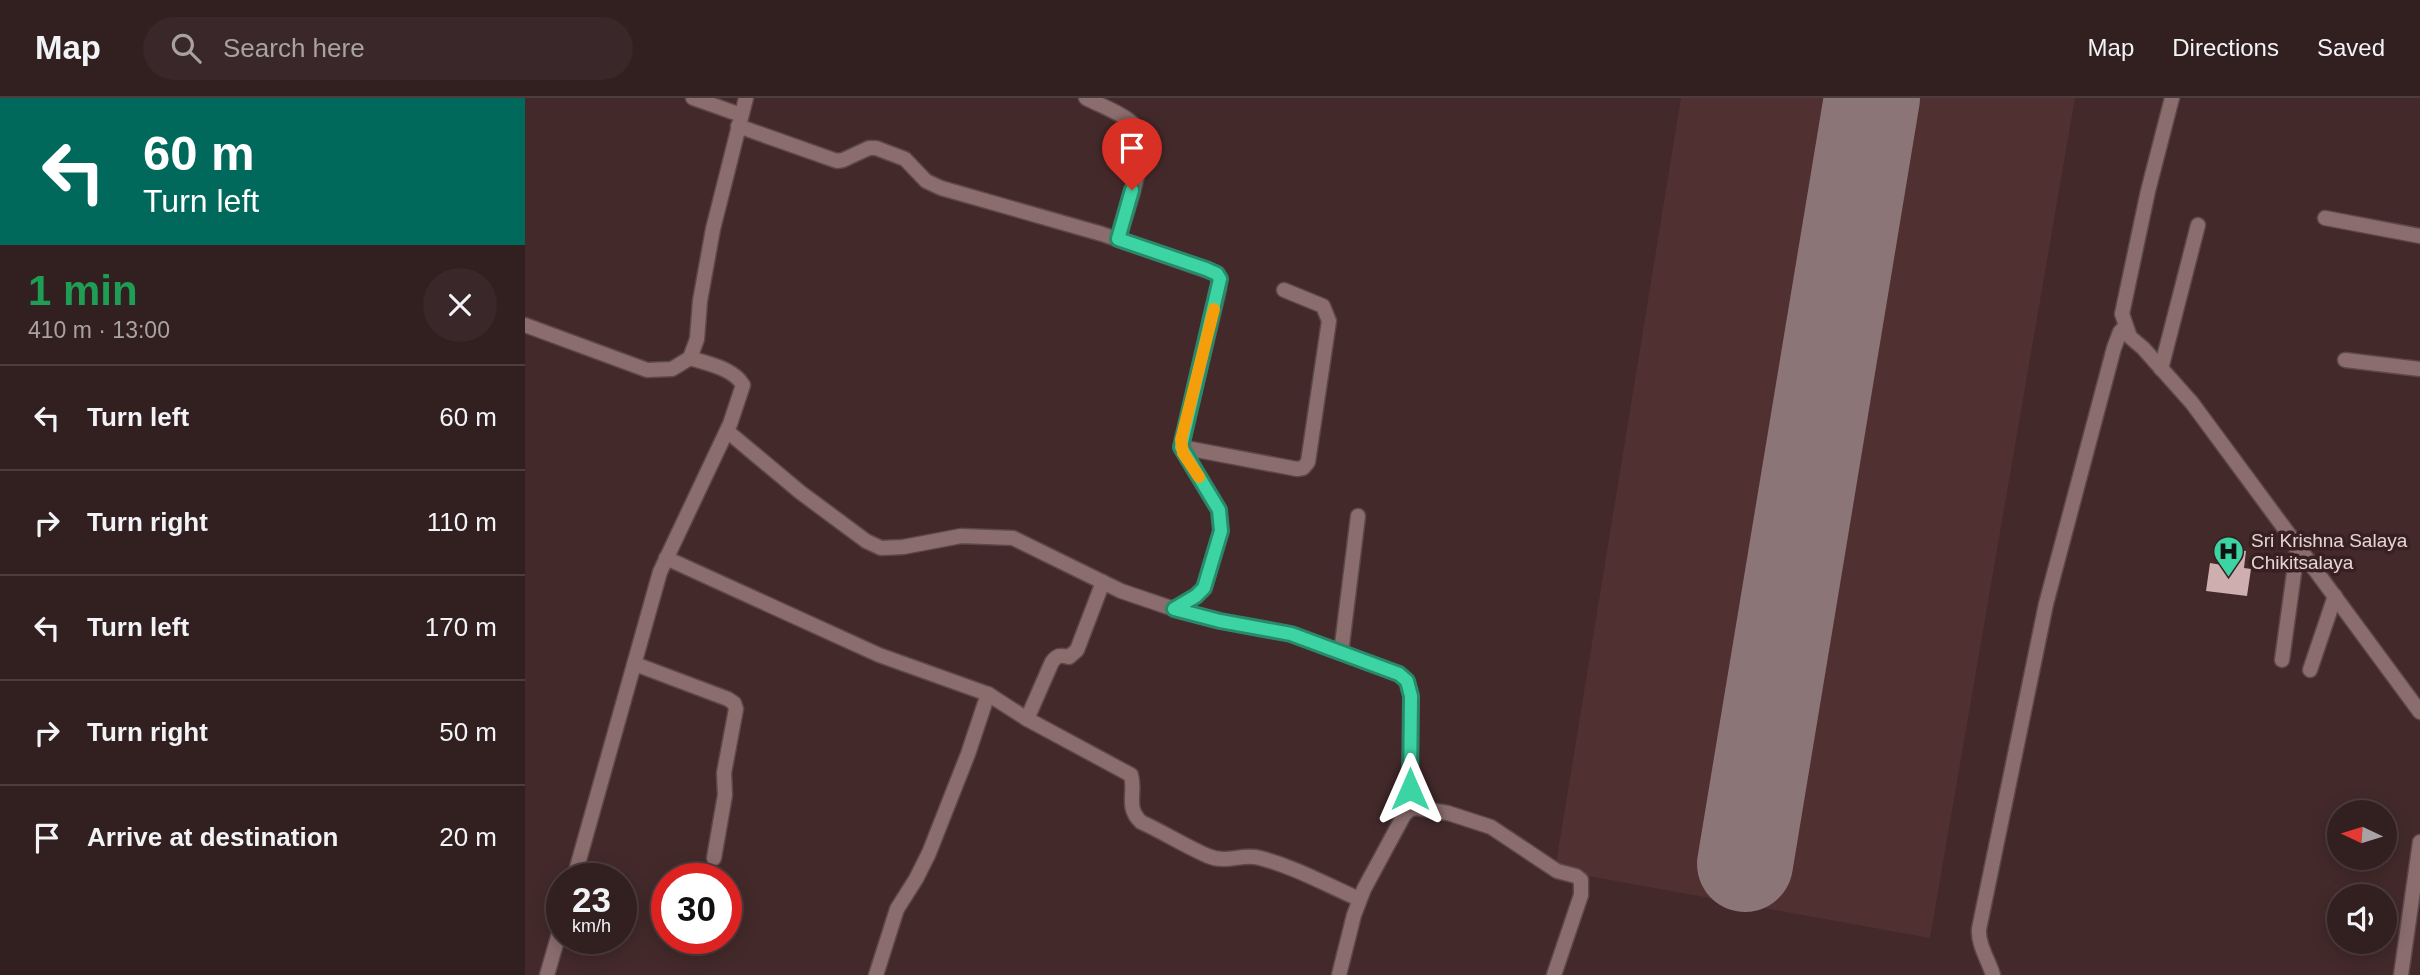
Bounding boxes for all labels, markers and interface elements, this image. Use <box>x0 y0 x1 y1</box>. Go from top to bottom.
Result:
search box <box>143 17 633 80</box>
text: Map <box>35 29 101 66</box>
icon: search <box>167 29 205 67</box>
text: Search here <box>223 33 365 63</box>
text: Map <box>2088 34 2134 61</box>
text: Directions <box>2172 34 2279 61</box>
text: Saved <box>2317 34 2385 61</box>
pin <box>1102 118 1162 190</box>
icon: left <box>28 126 119 217</box>
text: 60 m <box>143 126 255 180</box>
icon: arrive <box>1113 129 1151 167</box>
text: Turn left <box>143 183 259 219</box>
text: 1 min <box>28 267 138 314</box>
button: close <box>423 268 497 342</box>
text: 410 m · 13:00 <box>28 317 170 343</box>
icon: left <box>28 399 66 437</box>
text: Turn left <box>87 402 189 432</box>
text: 60 m <box>439 402 497 432</box>
icon: right <box>28 504 66 542</box>
text: Turn right <box>87 507 208 537</box>
text: 110 m <box>427 507 497 537</box>
place label: Sri Krishna Salaya Chikitsalaya <box>2251 530 2408 573</box>
hospital icon: Sri Krishna Salaya Chikitsalaya <box>2211 534 2245 578</box>
icon: left <box>28 609 66 647</box>
text: Turn left <box>87 612 189 642</box>
text: 170 m <box>425 612 497 642</box>
icon: right <box>28 714 66 752</box>
text: Turn right <box>87 717 208 747</box>
text: 50 m <box>439 717 497 747</box>
position arrow <box>1373 752 1447 826</box>
north arrow <box>2327 800 2397 870</box>
map controls <box>2327 800 2397 954</box>
icon: arrive <box>28 819 66 857</box>
text: Arrive at destination <box>87 822 338 852</box>
text: 20 m <box>439 822 497 852</box>
speed limit sign: 30 <box>651 863 742 954</box>
text: 23 <box>572 880 611 919</box>
button: sound <box>2327 884 2397 954</box>
text: km/h <box>572 916 611 936</box>

